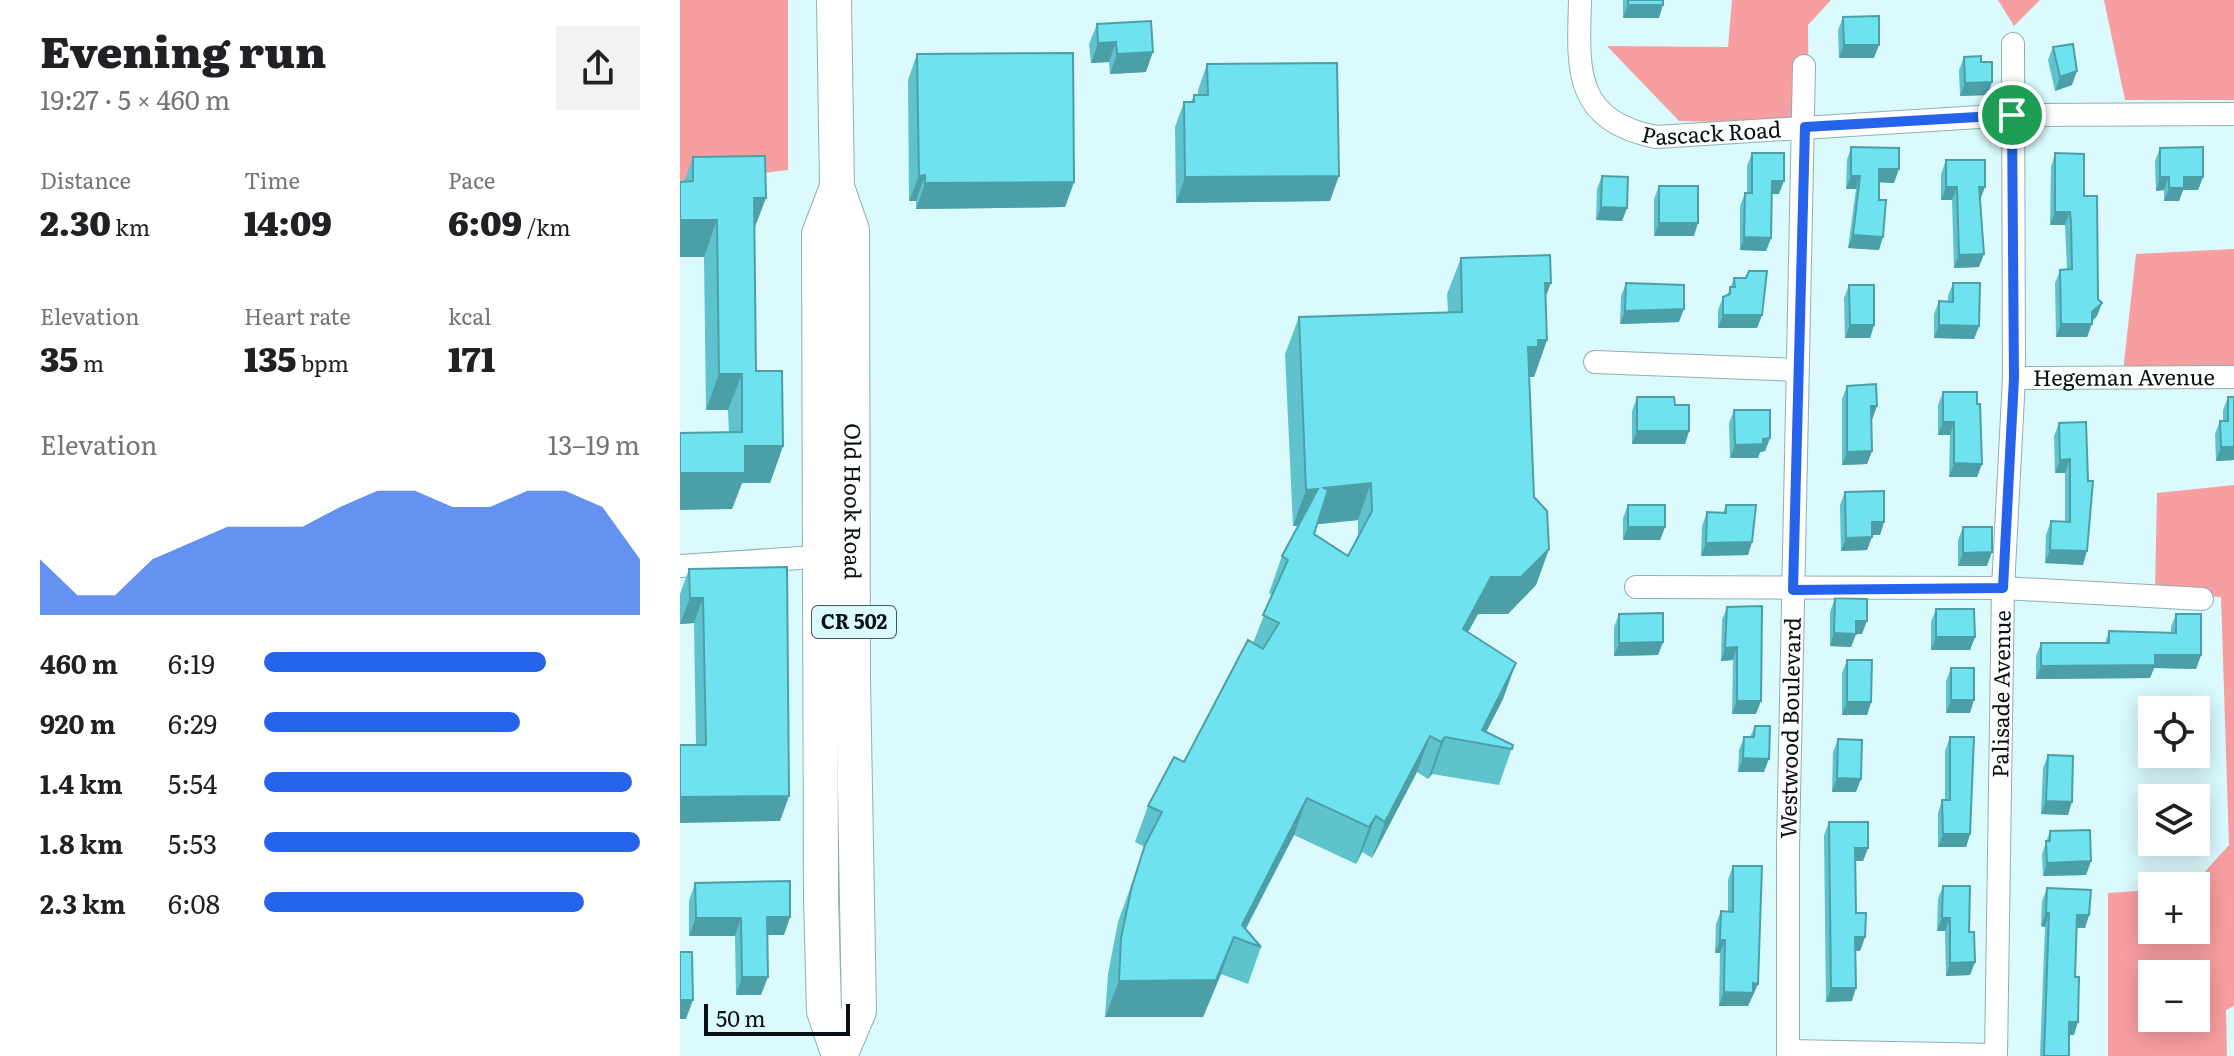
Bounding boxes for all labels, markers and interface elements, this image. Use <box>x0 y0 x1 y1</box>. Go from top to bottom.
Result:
text: Evening run <box>40 16 326 82</box>
button: share <box>556 26 640 110</box>
text: 19:27 · 5 × 460 m <box>40 79 230 118</box>
pin <box>1978 81 2046 149</box>
icon: arrive <box>1990 93 2034 137</box>
street label: Pascack Road <box>1638 111 1782 152</box>
text: Distance <box>40 163 131 196</box>
text: Time <box>244 163 300 196</box>
text: Pace <box>448 163 495 196</box>
text: 2.30 <box>40 196 111 246</box>
text: 14:09 <box>244 196 332 246</box>
text: 6:09 <box>448 196 522 246</box>
text: km <box>111 210 150 243</box>
text: /km <box>522 210 571 243</box>
text: Elevation <box>40 299 139 332</box>
text: Heart rate <box>244 299 351 332</box>
text: kcal <box>448 299 491 332</box>
text: 35 <box>40 332 78 382</box>
text: 135 <box>244 332 297 382</box>
text: 171 <box>448 332 495 382</box>
text: m <box>78 346 104 379</box>
text: bpm <box>297 346 349 379</box>
street label: Hegeman Avenue <box>2033 359 2215 393</box>
street label: Old Hook Road <box>837 423 871 580</box>
text: Elevation <box>40 424 158 463</box>
text: 13–19 m <box>548 424 640 463</box>
road number: CR 502 <box>812 606 896 638</box>
street label: Palisade Avenue <box>1982 610 2018 778</box>
street label: Westwood Boulevard <box>1770 617 1808 839</box>
text: 460 m <box>40 643 118 682</box>
text: 6:19 <box>168 643 215 682</box>
map controls <box>2138 696 2210 1032</box>
button: locate <box>2138 696 2210 768</box>
text: 920 m <box>40 703 116 742</box>
text: 6:29 <box>168 703 217 742</box>
text: 1.4 km <box>40 763 123 802</box>
text: 5:54 <box>168 763 217 802</box>
button: layers <box>2138 784 2210 856</box>
text: 1.8 km <box>40 823 123 862</box>
text: 5:53 <box>168 823 217 862</box>
button: + <box>2138 872 2210 944</box>
text: 2.3 km <box>40 883 126 922</box>
text: 6:08 <box>168 883 220 922</box>
button: − <box>2138 960 2210 1032</box>
scale bar <box>704 1000 850 1036</box>
text: 50 m <box>716 1001 766 1034</box>

